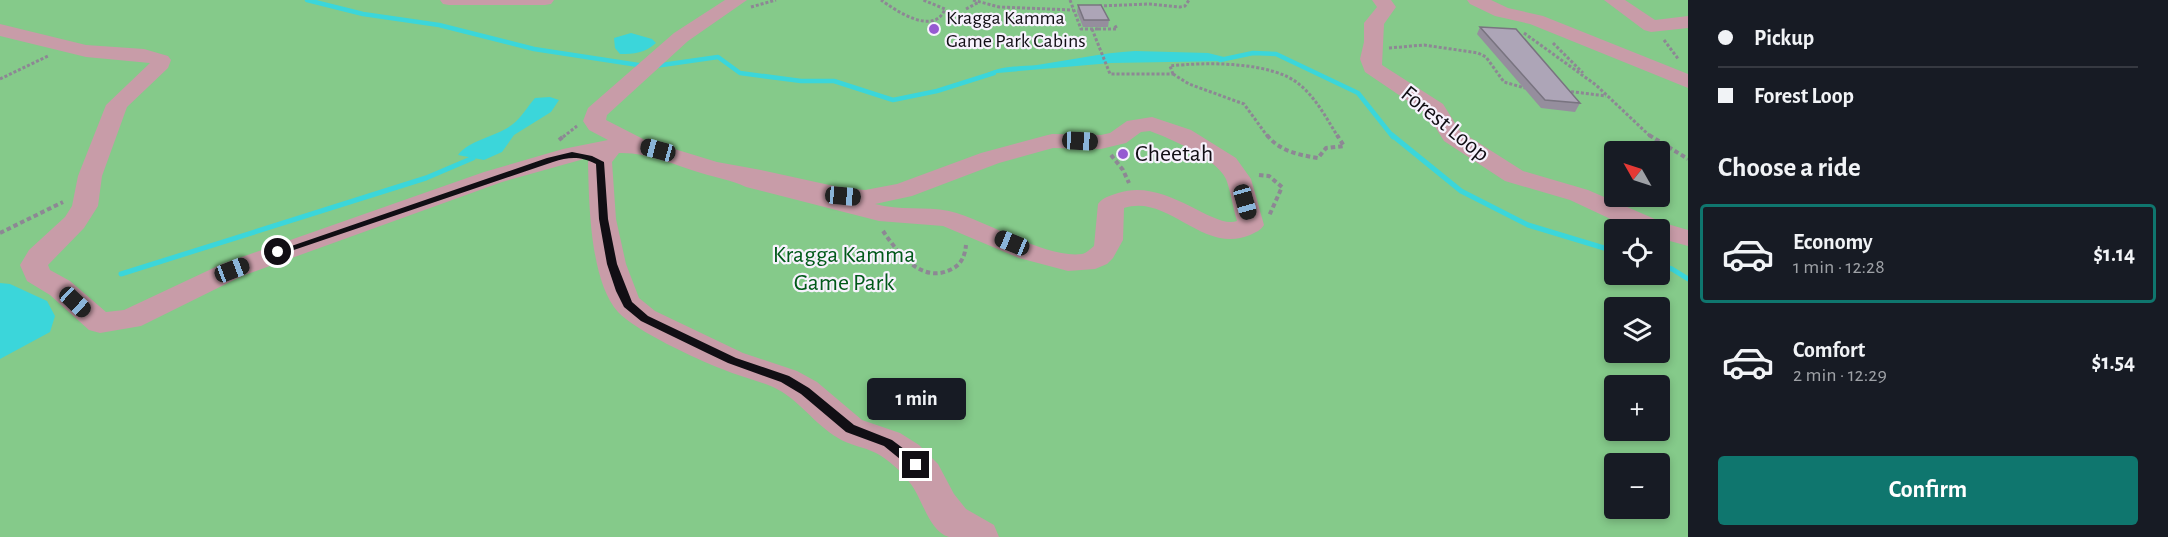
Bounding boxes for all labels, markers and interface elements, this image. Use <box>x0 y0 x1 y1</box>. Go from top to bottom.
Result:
place label: Kragga Kamma Game Park Cabins <box>946 8 1086 51</box>
marker: Kragga Kamma Game Park Cabins <box>927 22 941 36</box>
text: Pickup <box>1754 27 1814 49</box>
street label: Forest Loop <box>1396 81 1494 167</box>
text: Forest Loop <box>1754 85 1854 107</box>
car <box>1062 131 1098 151</box>
car <box>638 137 678 163</box>
north arrow <box>1604 141 1670 207</box>
map controls <box>1604 141 1670 519</box>
place label: Cheetah <box>1135 142 1213 166</box>
marker: Cheetah <box>1116 147 1130 161</box>
text: Choose a ride <box>1718 154 1861 181</box>
car <box>1231 182 1259 222</box>
car <box>824 185 862 207</box>
button: locate <box>1604 219 1670 285</box>
icon: car <box>1721 227 1775 281</box>
car <box>992 228 1032 258</box>
text: Economy <box>1793 231 1873 253</box>
route start <box>264 238 291 265</box>
park label: Kragga Kamma Game Park <box>773 243 915 295</box>
text: $1.14 <box>2093 243 2135 265</box>
car <box>212 255 252 285</box>
text: 1 min · 12:28 <box>1793 257 1885 277</box>
car <box>56 283 94 321</box>
button: layers <box>1604 297 1670 363</box>
icon: car <box>1721 335 1775 389</box>
text: Comfort <box>1793 339 1865 361</box>
text: $1.54 <box>2092 351 2135 373</box>
text: 2 min · 12:29 <box>1793 365 1887 385</box>
button: + <box>1604 375 1670 441</box>
callout: 1 min <box>866 378 966 420</box>
text: 1 min <box>895 389 938 409</box>
route end <box>902 451 929 478</box>
button: − <box>1604 453 1670 519</box>
button: Confirm <box>1718 456 2138 525</box>

